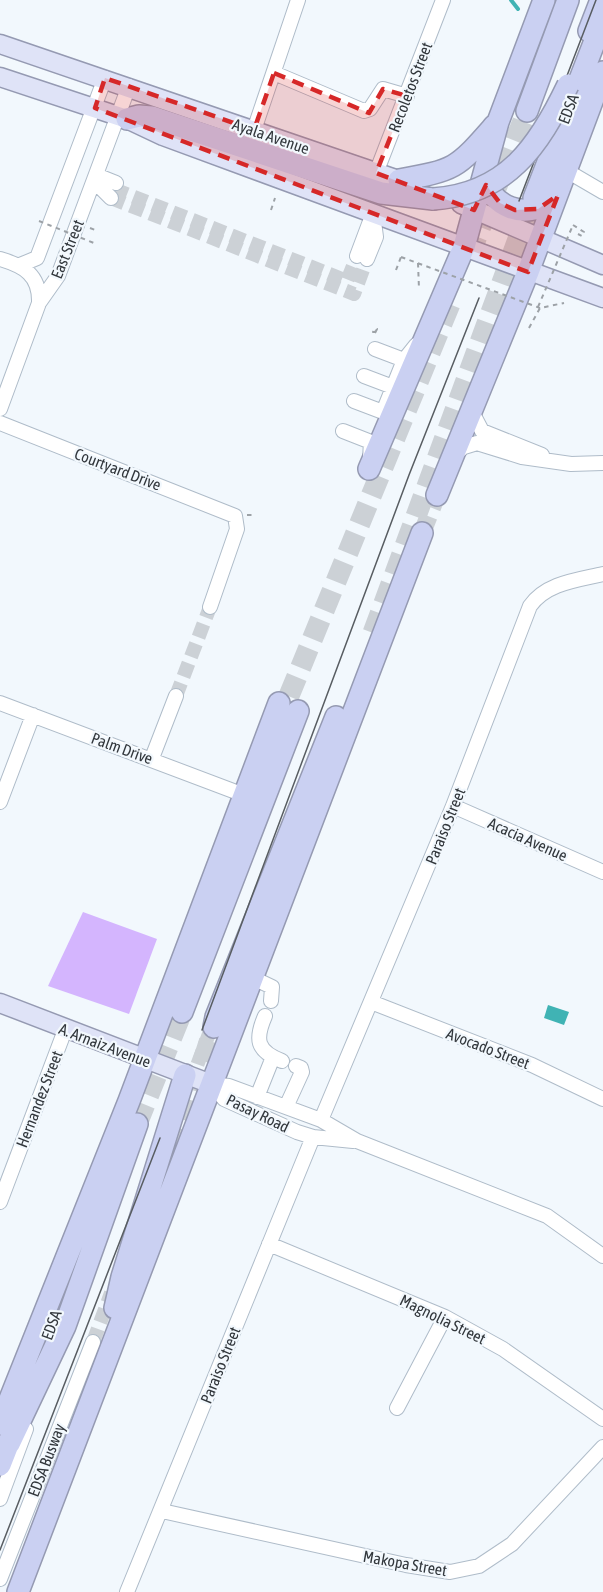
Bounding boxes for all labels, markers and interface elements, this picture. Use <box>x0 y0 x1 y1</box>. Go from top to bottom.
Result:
street label: Recoletos Street <box>385 39 436 135</box>
street label: EDSA <box>554 91 582 126</box>
street label: Ayala Avenue <box>230 114 312 158</box>
street label: East Street <box>47 217 87 281</box>
street label: Courtyard Drive <box>72 444 164 495</box>
street label: Palm Drive <box>89 729 155 767</box>
street label: Paraiso Street <box>421 785 469 867</box>
street label: Acacia Avenue <box>486 814 570 864</box>
street label: A. Arnaiz Avenue <box>57 1019 153 1071</box>
street label: Avocado Street <box>444 1024 532 1072</box>
street label: Hernandez Street <box>12 1048 66 1150</box>
street label: Pasay Road <box>223 1090 292 1137</box>
street label: Magnolia Street <box>397 1291 489 1349</box>
street label: EDSA <box>37 1308 65 1342</box>
street label: Paraiso Street <box>196 1324 244 1406</box>
street label: EDSA Busway <box>24 1420 69 1499</box>
street label: Makopa Street <box>362 1547 449 1580</box>

